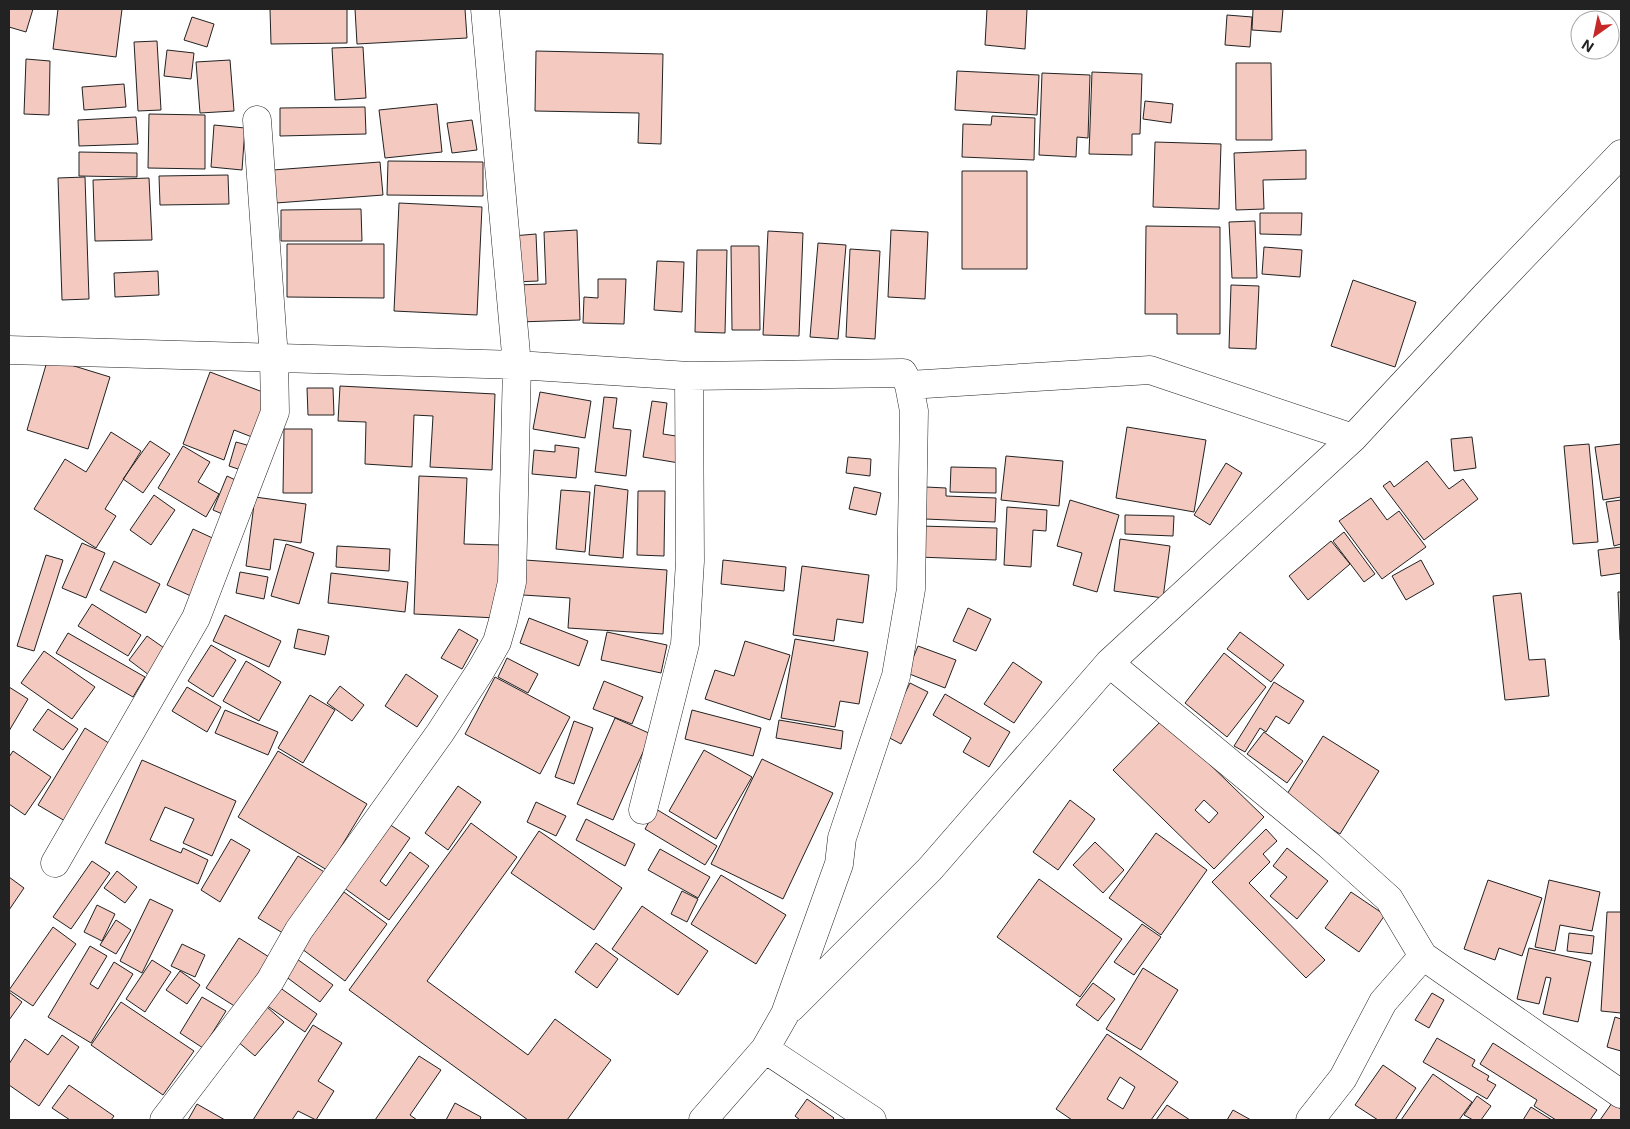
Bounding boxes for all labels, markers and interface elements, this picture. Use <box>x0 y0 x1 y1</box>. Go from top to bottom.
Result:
north arrow <box>1570 10 1620 60</box>
text: N <box>1579 36 1597 56</box>

